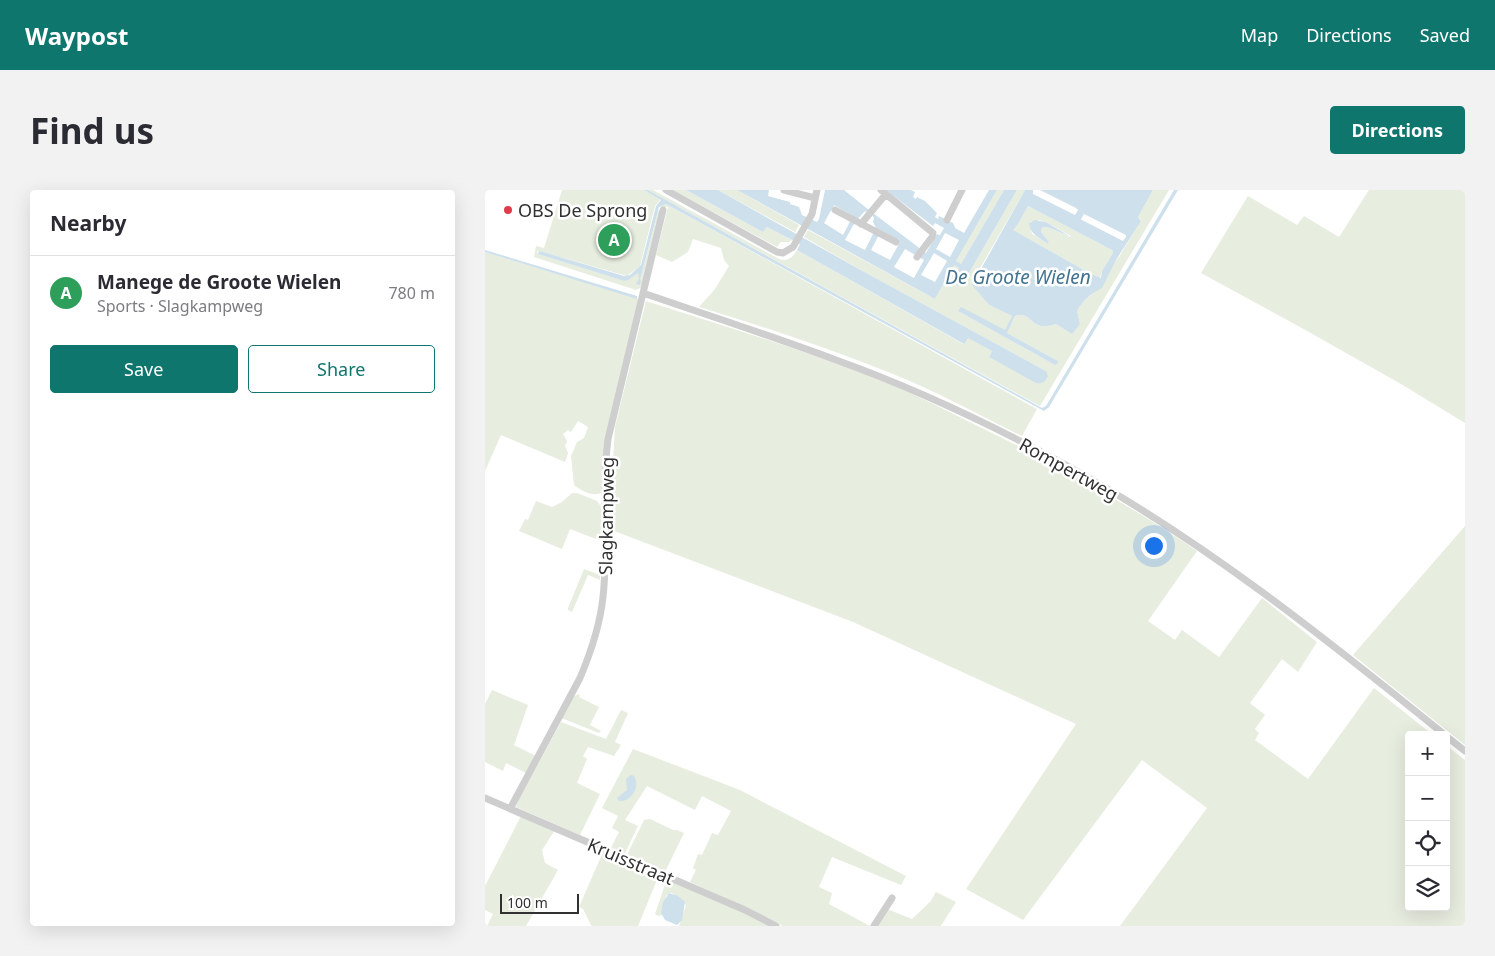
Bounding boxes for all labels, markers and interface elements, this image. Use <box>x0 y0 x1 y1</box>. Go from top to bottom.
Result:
text: Waypost <box>25 19 128 52</box>
text: Map <box>1241 23 1278 47</box>
text: Directions <box>1306 23 1392 47</box>
text: Saved <box>1420 23 1470 47</box>
button: Directions <box>1330 106 1465 154</box>
text: Find us <box>30 107 154 154</box>
place label: OBS De Sprong <box>518 198 647 222</box>
marker: OBS De Sprong <box>502 204 514 216</box>
text: Nearby <box>50 209 126 237</box>
pin: A <box>598 221 630 259</box>
water label: De Groote Wielen <box>945 264 1091 290</box>
text: Manege de Groote Wielen <box>97 269 341 295</box>
text: A <box>60 282 72 304</box>
text: 780 m <box>388 282 435 304</box>
text: Sports · Slagkampweg <box>97 295 263 317</box>
button: Save <box>50 345 238 393</box>
button: Share <box>248 345 435 393</box>
street label: Rompertweg <box>1015 432 1123 506</box>
street label: Slagkampweg <box>593 457 619 575</box>
your location <box>1141 533 1167 559</box>
map controls <box>1405 731 1450 911</box>
button: + <box>1405 731 1450 776</box>
button: − <box>1405 776 1450 821</box>
button: locate <box>1405 821 1450 866</box>
street label: Kruisstraat <box>584 832 678 890</box>
button: layers <box>1405 866 1450 911</box>
scale bar <box>500 891 579 914</box>
text: 100 m <box>507 893 548 912</box>

